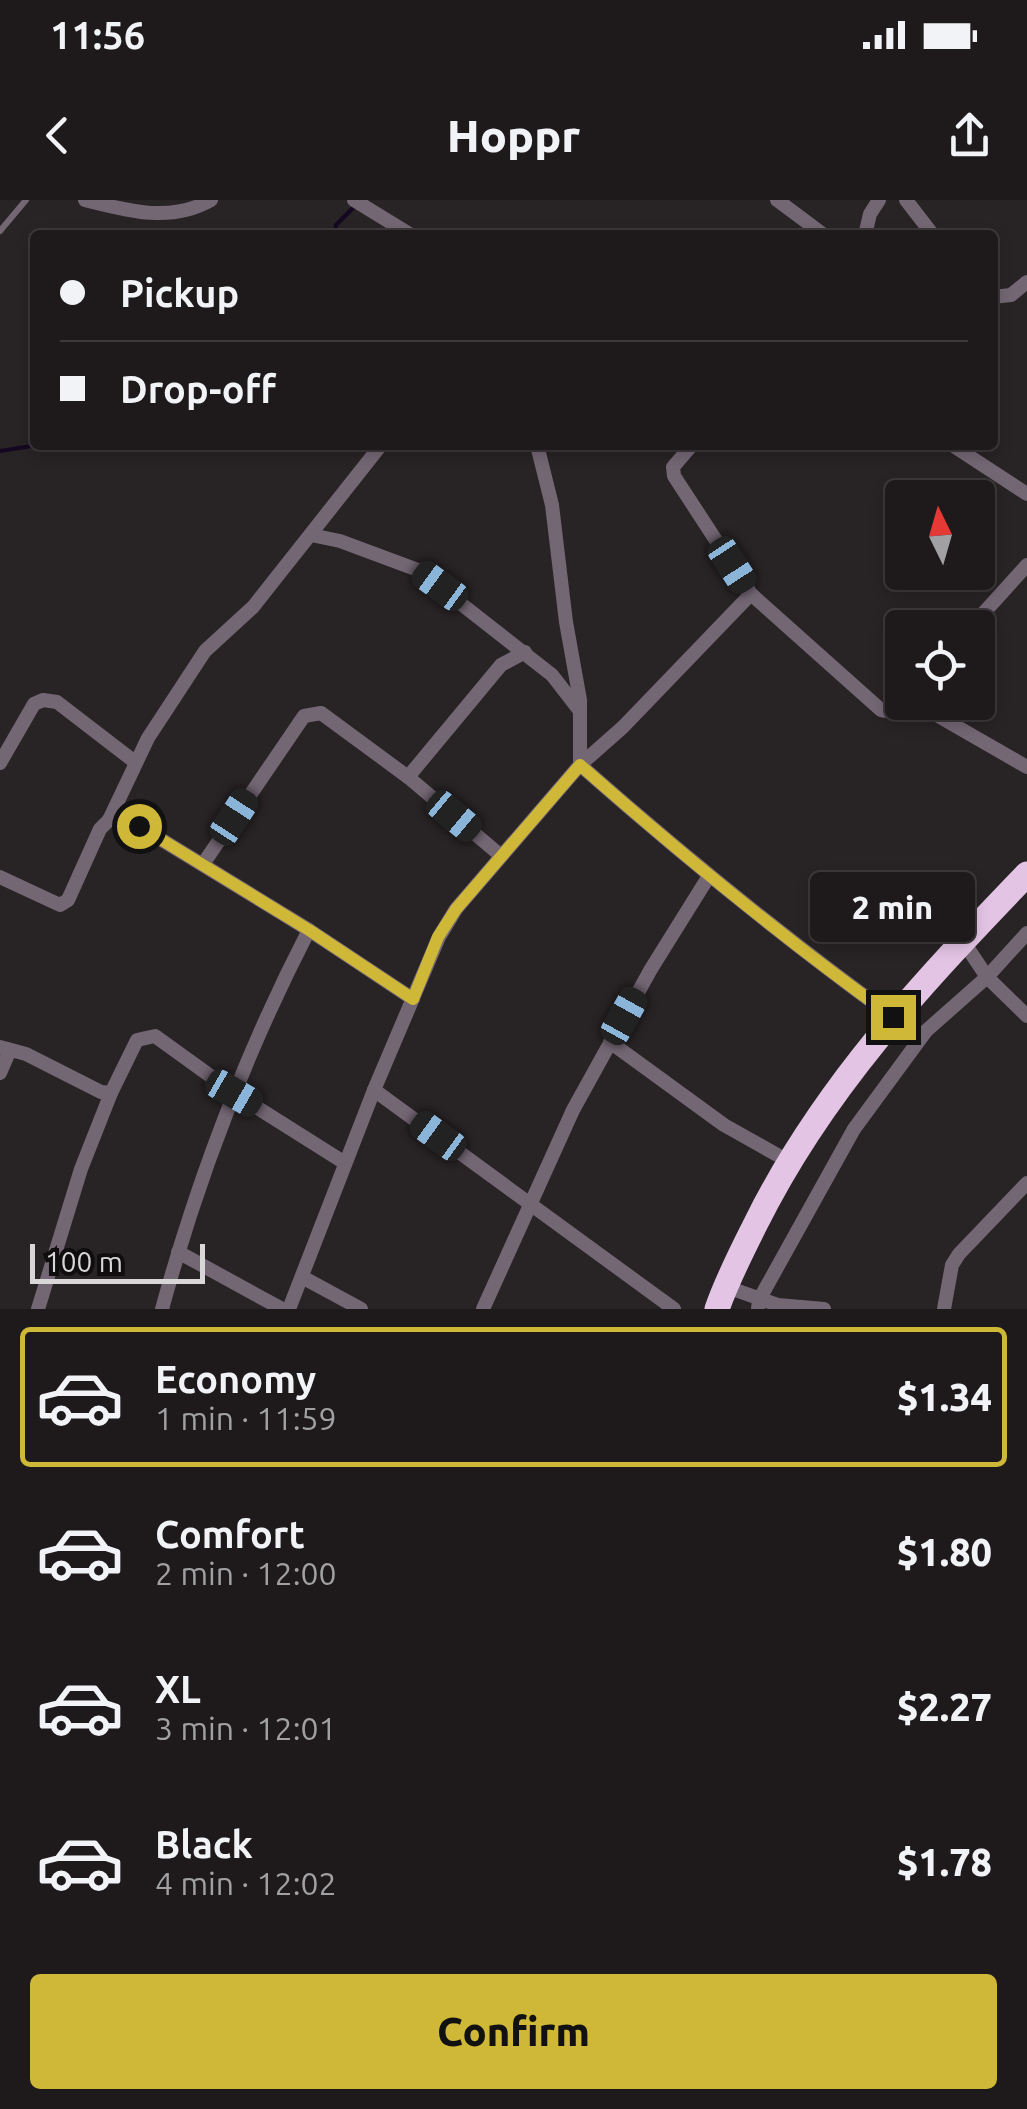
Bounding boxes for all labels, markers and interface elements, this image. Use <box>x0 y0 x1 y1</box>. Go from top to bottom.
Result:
text: 11:56 <box>50 14 145 56</box>
icon: back <box>30 108 85 163</box>
icon: share <box>942 108 997 163</box>
text: Hoppr <box>447 110 580 161</box>
text: Pickup <box>120 272 239 314</box>
text: Drop-off <box>120 368 276 410</box>
north arrow <box>885 480 995 590</box>
map controls <box>885 480 995 720</box>
car <box>703 532 761 598</box>
car <box>407 556 473 616</box>
button: locate <box>885 610 995 720</box>
car <box>205 784 263 850</box>
car <box>421 785 487 847</box>
route start <box>117 804 162 849</box>
callout: 2 min <box>810 872 976 942</box>
text: 2 min <box>852 889 933 925</box>
car <box>596 982 652 1050</box>
route end <box>871 995 916 1040</box>
car <box>201 1065 267 1121</box>
car <box>405 1106 471 1166</box>
scale bar <box>30 1239 205 1284</box>
text: 100 m <box>45 1246 123 1277</box>
icon: car <box>35 1352 125 1442</box>
text: Economy <box>155 1358 316 1400</box>
text: $1.34 <box>897 1376 992 1418</box>
text: 1 min · 11:59 <box>155 1400 337 1436</box>
icon: car <box>35 1507 125 1597</box>
text: Comfort <box>155 1513 305 1555</box>
text: $1.80 <box>897 1531 992 1573</box>
text: 2 min · 12:00 <box>155 1555 337 1591</box>
icon: car <box>35 1662 125 1752</box>
text: XL <box>155 1668 201 1710</box>
text: $2.27 <box>897 1686 992 1728</box>
text: 3 min · 12:01 <box>155 1710 337 1746</box>
icon: car <box>35 1817 125 1907</box>
text: Black <box>155 1823 253 1865</box>
text: $1.78 <box>897 1841 992 1883</box>
text: 4 min · 12:02 <box>155 1865 337 1901</box>
button: Confirm <box>30 1974 997 2089</box>

